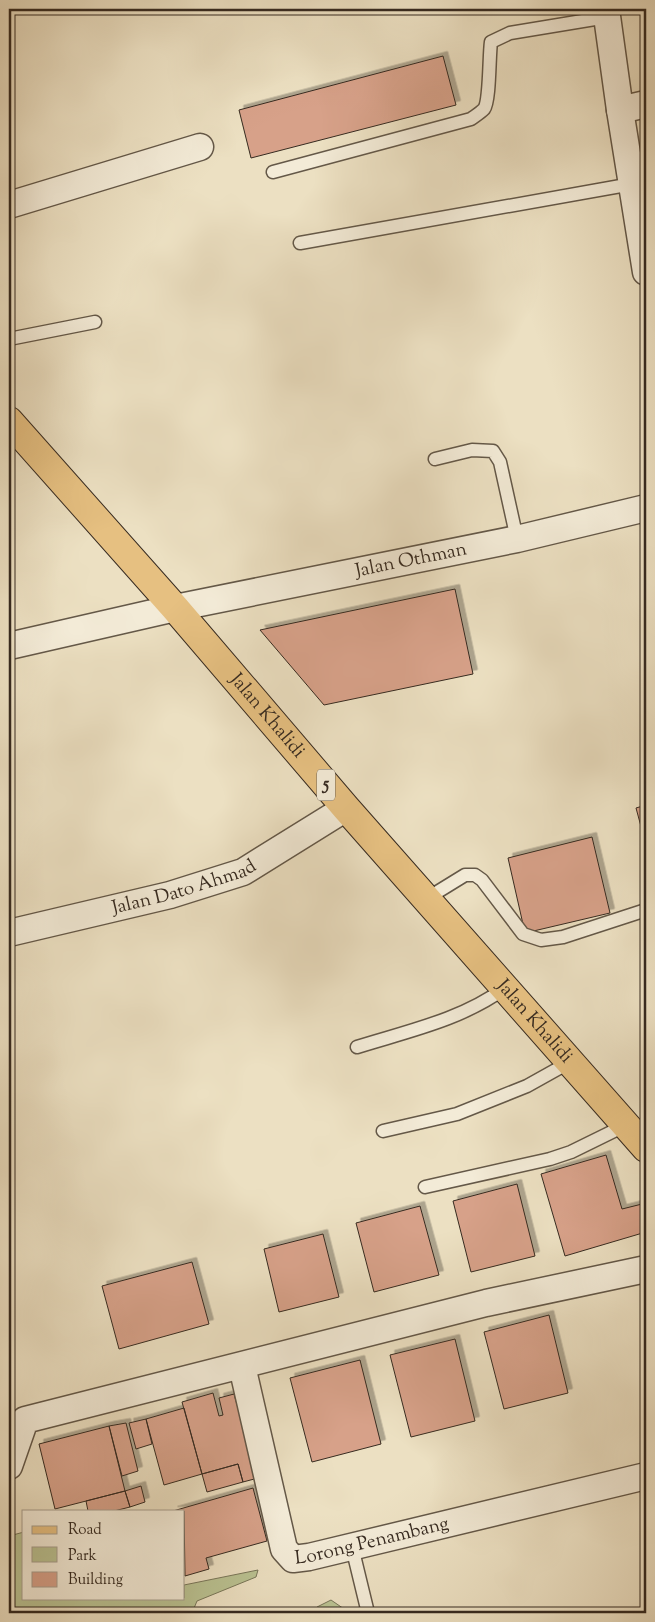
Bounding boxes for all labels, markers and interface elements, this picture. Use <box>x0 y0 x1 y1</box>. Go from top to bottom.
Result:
street label: Jalan Othman <box>352 536 469 585</box>
street label: Jalan Khalidi <box>223 667 311 764</box>
road number: 5 <box>317 770 335 800</box>
street label: Jalan Dato Ahmad <box>108 853 262 922</box>
street label: Jalan Khalidi <box>489 973 579 1070</box>
legend <box>22 1510 185 1600</box>
street label: Lorong Penambang <box>293 1510 452 1572</box>
text: Road <box>68 1520 102 1541</box>
text: Park <box>68 1546 97 1567</box>
text: Building <box>68 1570 123 1591</box>

